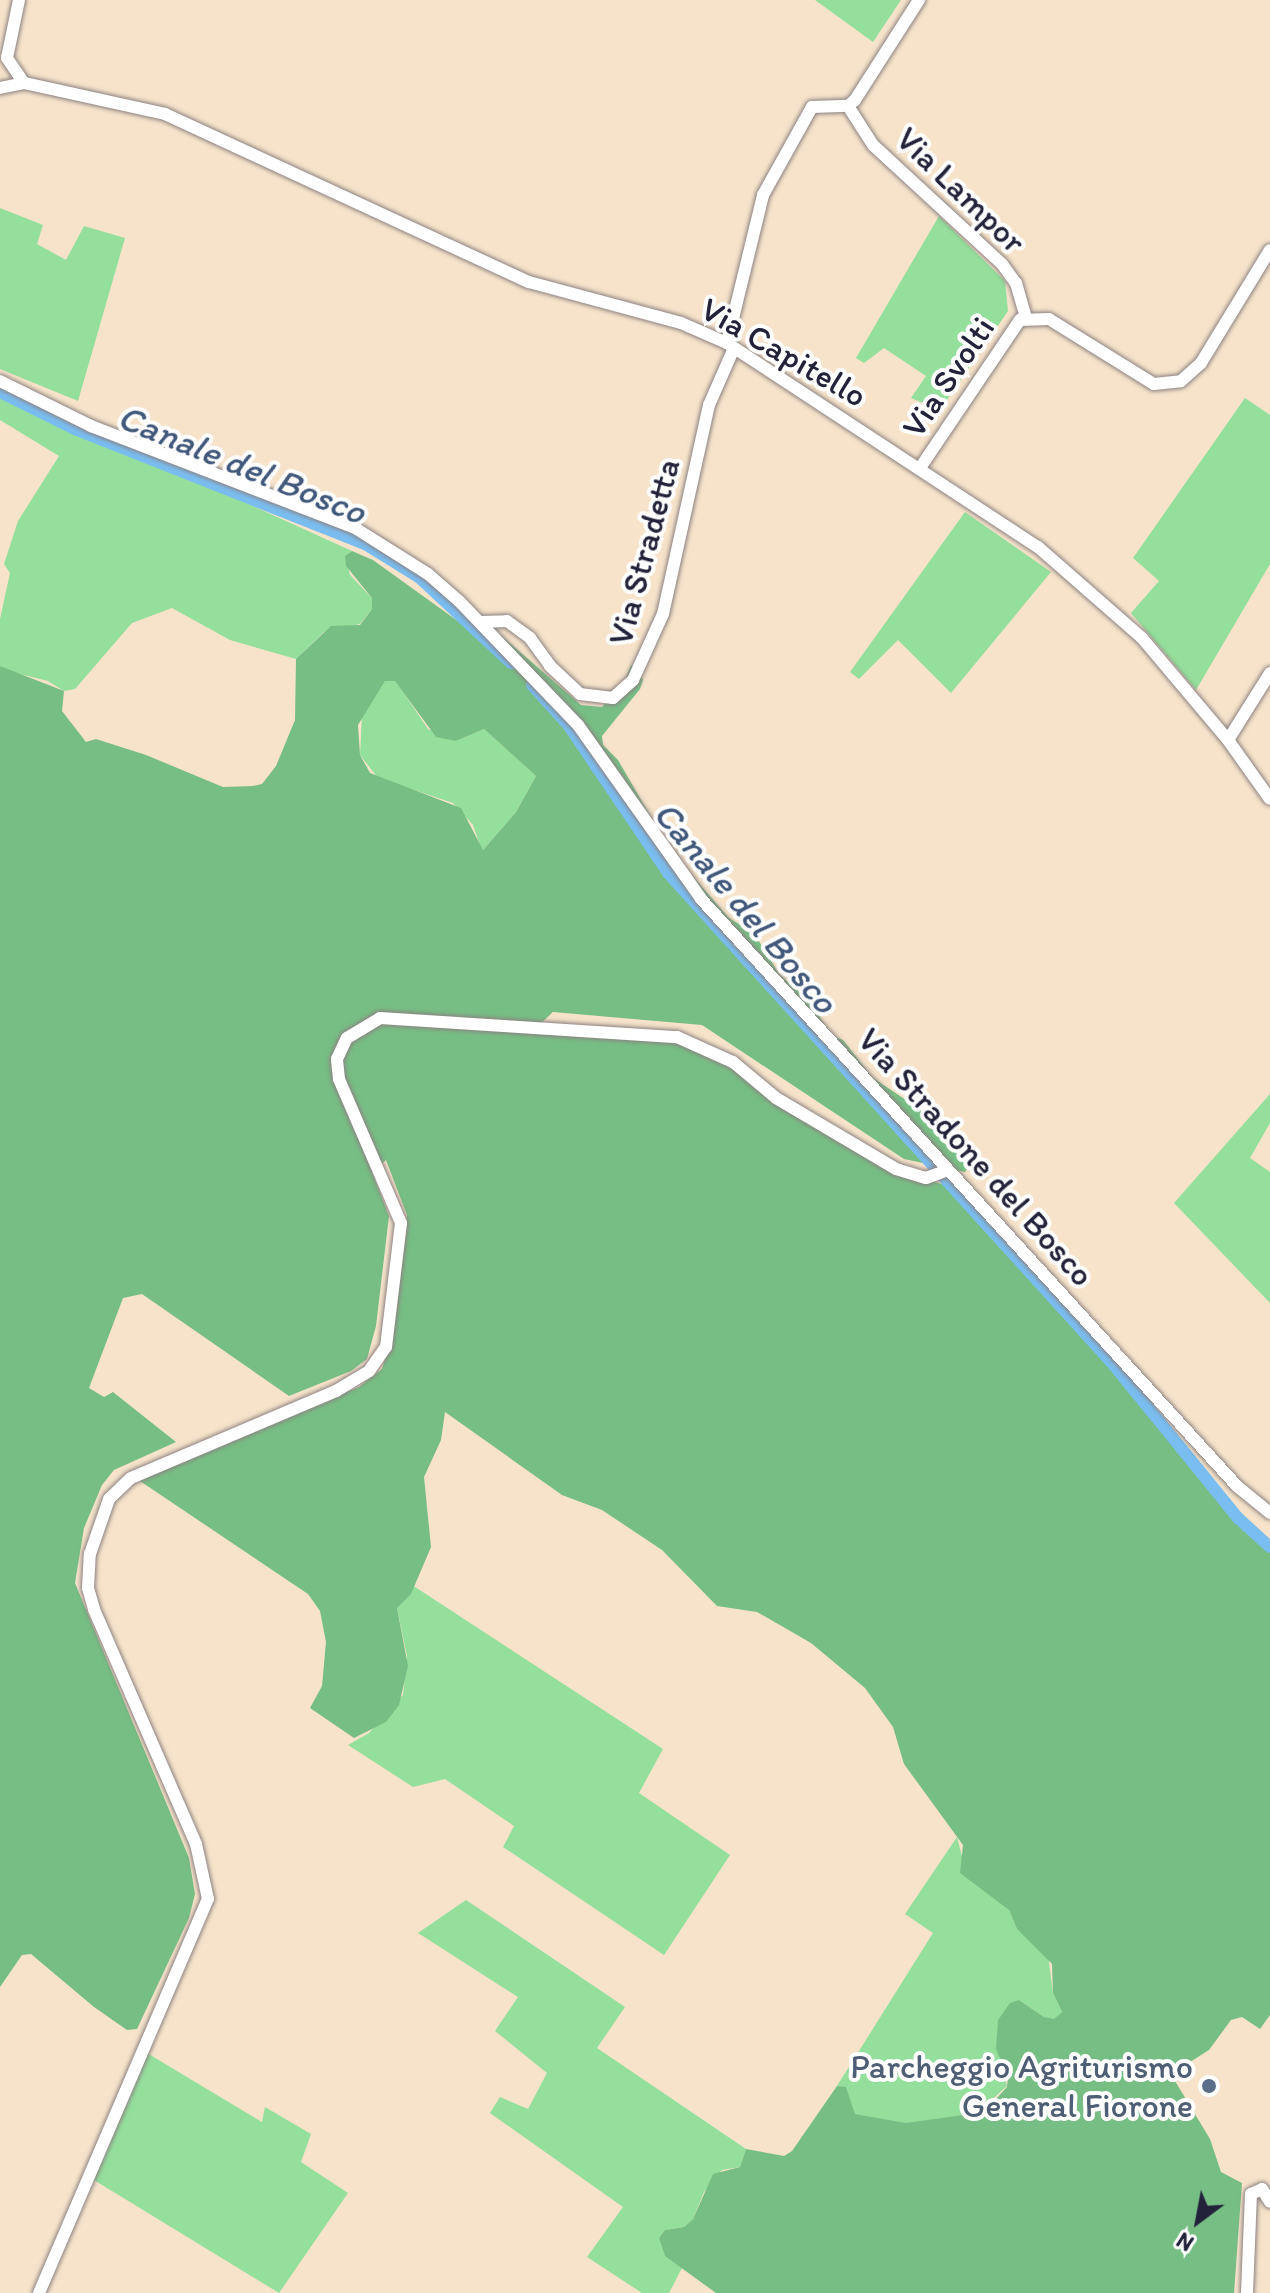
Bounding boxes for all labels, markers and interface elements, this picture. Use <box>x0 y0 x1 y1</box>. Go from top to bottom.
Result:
street label: Via Lampor <box>888 118 1034 262</box>
street label: Via Capitello <box>694 288 874 416</box>
street label: Via Svolti <box>893 309 1003 445</box>
water label: Canale del Bosco <box>112 395 372 533</box>
street label: Via Stradetta <box>599 454 689 650</box>
water label: Canale del Bosco <box>645 792 847 1022</box>
street label: Via Stradone del Bosco <box>849 1019 1103 1295</box>
place label: Parcheggio Agriturismo General Fiorone <box>850 2046 1193 2126</box>
marker: Parcheggio Agriturismo General Fiorone <box>1200 2077 1218 2095</box>
north arrow <box>1158 2181 1238 2261</box>
text: N <box>1172 2226 1198 2257</box>

